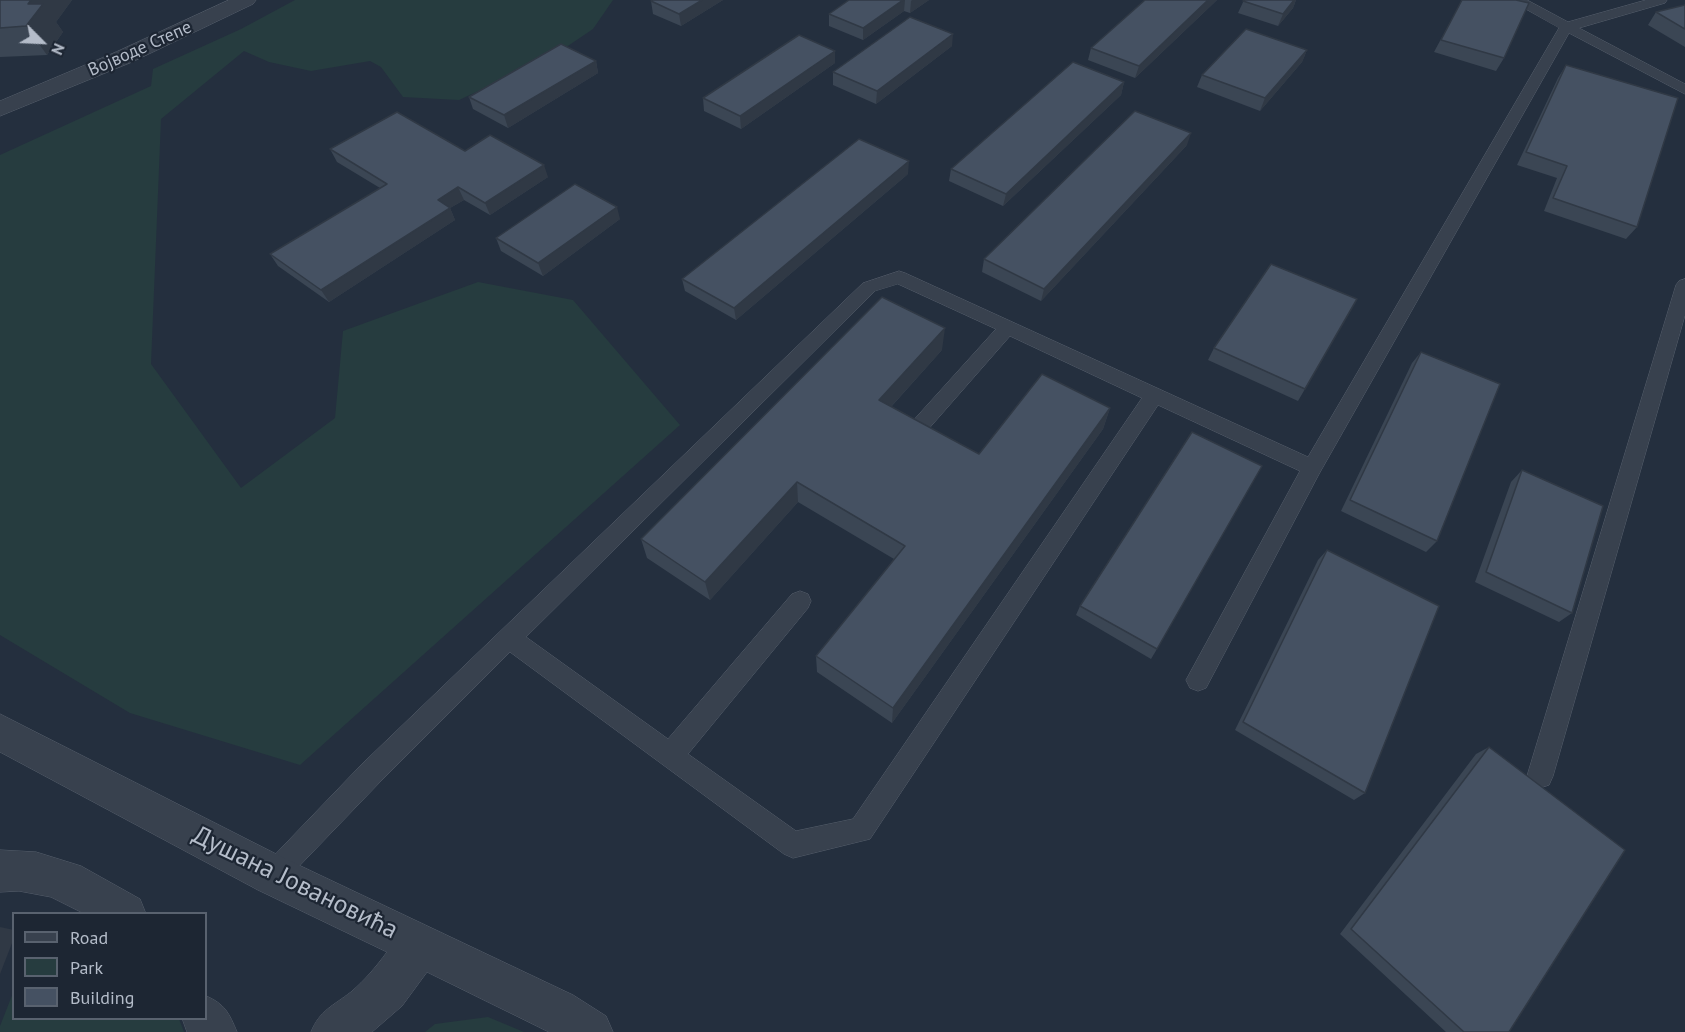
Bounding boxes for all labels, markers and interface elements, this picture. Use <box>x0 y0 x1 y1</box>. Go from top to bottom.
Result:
north arrow <box>12 12 72 72</box>
street label: Војводе Степе <box>85 17 195 81</box>
text: N <box>47 40 70 58</box>
street label: Душана Јовановића <box>187 820 403 946</box>
legend <box>12 912 207 1020</box>
text: Road <box>70 926 108 949</box>
text: Park <box>70 956 103 979</box>
text: Building <box>70 986 134 1009</box>

